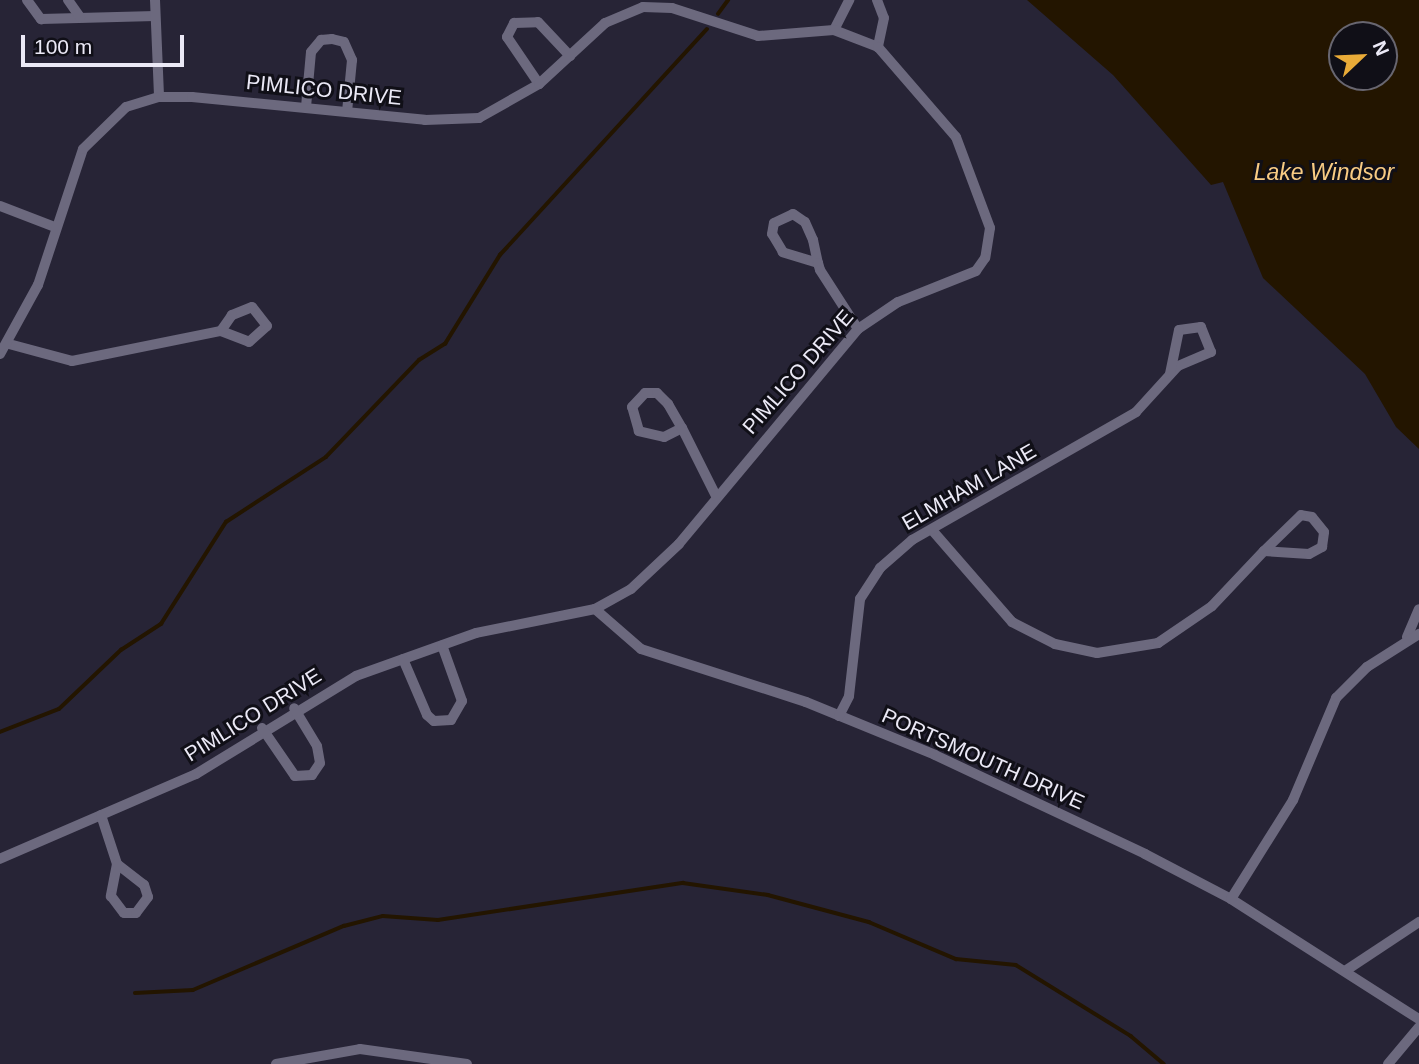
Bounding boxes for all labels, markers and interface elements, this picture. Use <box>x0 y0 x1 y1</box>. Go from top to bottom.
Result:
scale bar <box>24 21 187 65</box>
north arrow <box>1328 21 1398 91</box>
text: 100 m <box>34 35 92 58</box>
text: N <box>1369 38 1393 59</box>
street label: PIMLICO DRIVE <box>245 69 403 111</box>
water label: Lake Windsor <box>1254 158 1394 186</box>
street label: PIMLICO DRIVE <box>737 305 859 439</box>
street label: ELMHAM LANE <box>898 438 1040 536</box>
street label: PIMLICO DRIVE <box>180 663 326 767</box>
street label: PORTSMOUTH DRIVE <box>878 703 1088 815</box>

